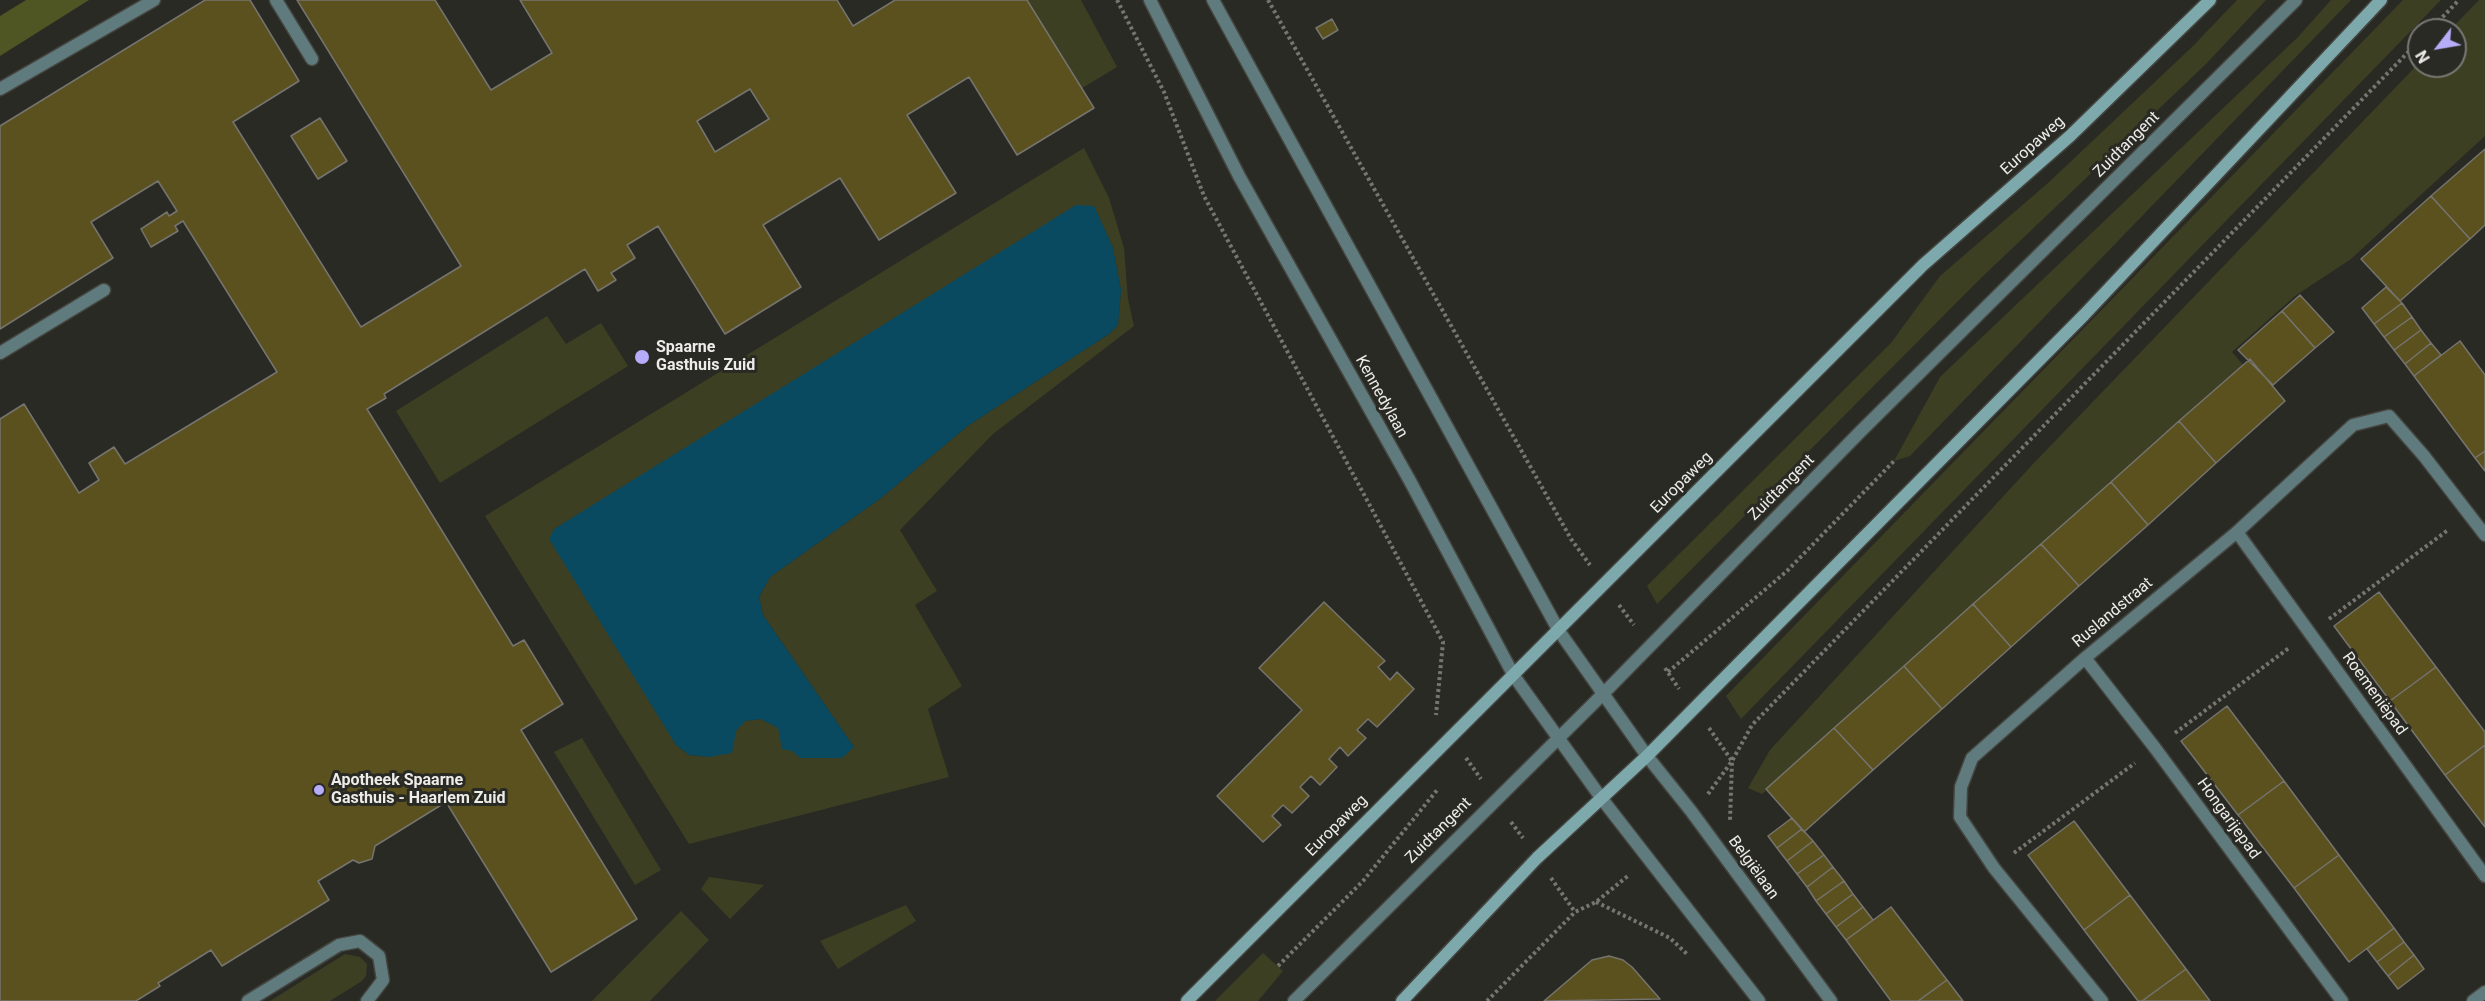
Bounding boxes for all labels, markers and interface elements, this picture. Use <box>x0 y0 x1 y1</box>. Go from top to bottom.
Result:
north arrow <box>2407 18 2467 78</box>
text: N <box>2412 47 2434 66</box>
street label: Zuidtangent <box>2090 108 2164 182</box>
street label: Europaweg <box>1997 112 2069 180</box>
place label: Spaarne Gasthuis Zuid <box>656 338 755 376</box>
marker: Spaarne Gasthuis Zuid <box>633 348 651 366</box>
street label: Kennedylaan <box>1350 352 1412 442</box>
street label: Europaweg <box>1647 448 1717 518</box>
street label: Zuidtangent <box>1745 451 1819 525</box>
street label: Ruslandstraat <box>2069 574 2157 652</box>
street label: Roemeniëpad <box>2337 649 2411 739</box>
place label: Apotheek Spaarne Gasthuis - Haarlem Zuid <box>331 771 505 809</box>
street label: Hongarijepad <box>2192 775 2264 863</box>
marker: Apotheek Spaarne Gasthuis - Haarlem Zuid <box>312 783 326 797</box>
street label: Europaweg <box>1302 791 1372 861</box>
street label: Zuidtangent <box>1402 794 1476 868</box>
street label: Belgiëlaan <box>1724 832 1782 904</box>

